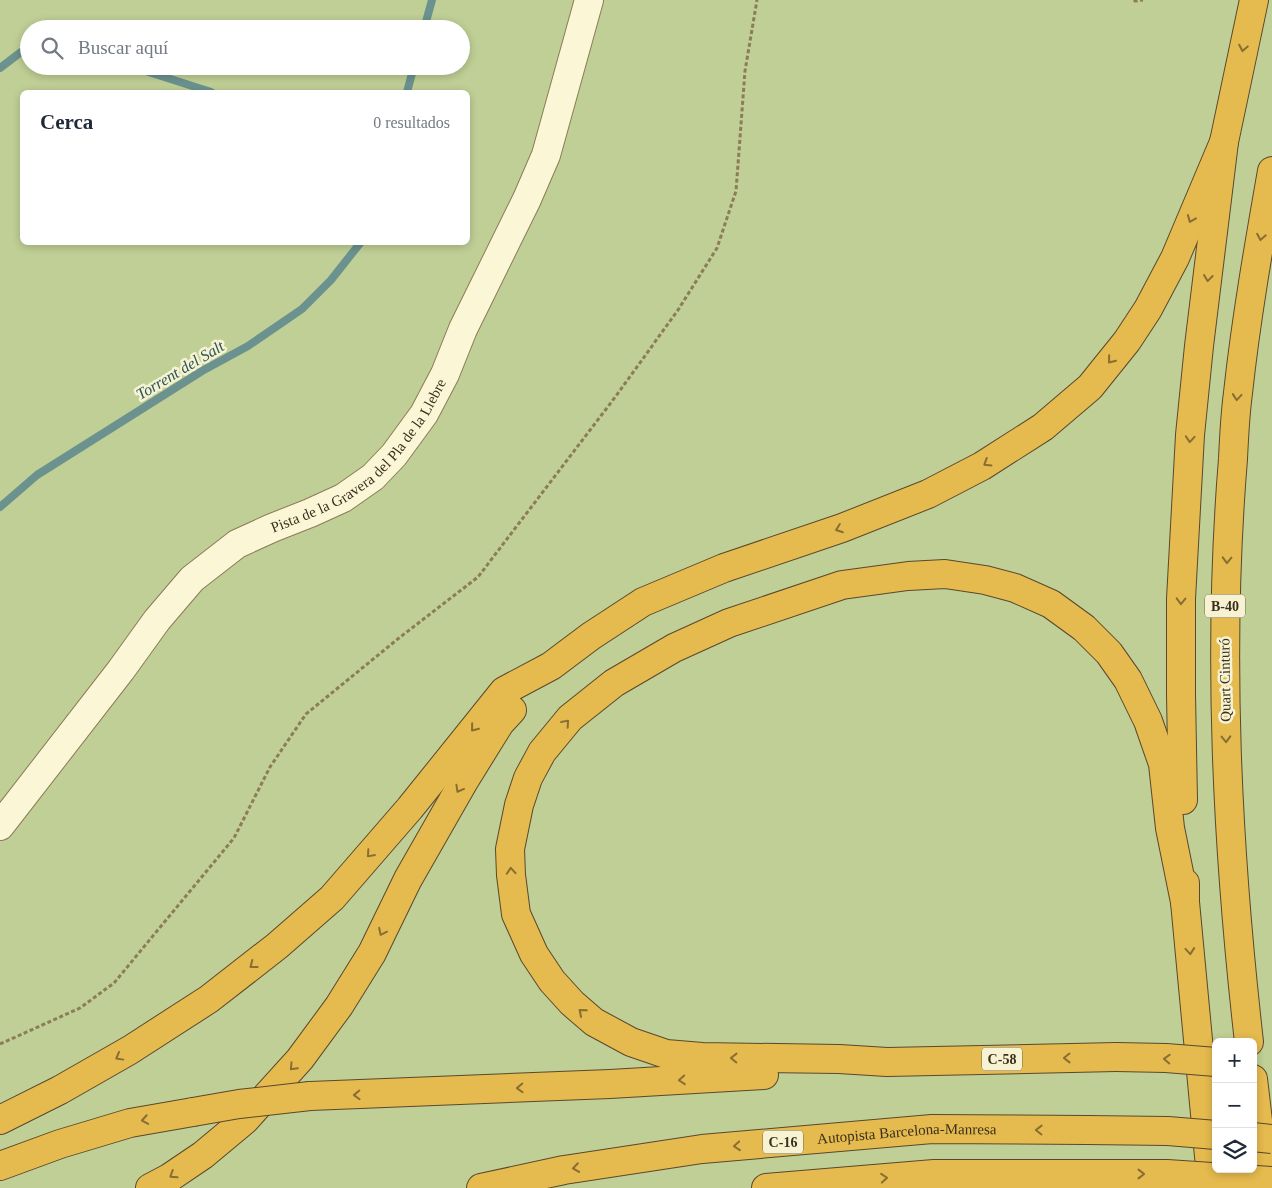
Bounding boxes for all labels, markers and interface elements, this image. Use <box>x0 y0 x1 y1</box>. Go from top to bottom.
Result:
search box <box>20 20 470 75</box>
icon: search <box>38 34 66 62</box>
text: Buscar aquí <box>78 37 168 58</box>
one-way arrow <box>1239 43 1249 52</box>
text: Cerca <box>40 110 93 134</box>
text: 0 resultados <box>373 114 450 131</box>
one-way arrow <box>1187 215 1197 223</box>
one-way arrow <box>1256 232 1266 241</box>
one-way arrow <box>1203 274 1214 282</box>
water label: Torrent del Salt <box>133 337 227 403</box>
one-way arrow <box>1109 354 1117 363</box>
street label: Pista de la Gravera del Pla de la Llebre <box>269 376 449 536</box>
one-way arrow <box>1232 394 1243 402</box>
one-way arrow <box>1185 435 1196 443</box>
one-way arrow <box>984 457 993 466</box>
one-way arrow <box>835 523 844 533</box>
one-way arrow <box>1221 556 1232 564</box>
road number: B-40 <box>1205 594 1245 618</box>
one-way arrow <box>1176 598 1187 606</box>
street label: Quart Cinturó <box>1216 638 1234 722</box>
one-way arrow <box>560 720 569 729</box>
one-way arrow <box>470 723 479 732</box>
one-way arrow <box>1221 736 1232 744</box>
one-way arrow <box>456 783 466 792</box>
one-way arrow <box>367 848 376 857</box>
one-way arrow <box>506 867 517 875</box>
one-way arrow <box>378 926 388 935</box>
one-way arrow <box>1184 947 1195 955</box>
one-way arrow <box>250 960 259 968</box>
one-way arrow <box>579 1008 588 1017</box>
map controls <box>1212 1038 1257 1173</box>
button: + <box>1212 1038 1257 1083</box>
road number: C-58 <box>982 1048 1022 1070</box>
one-way arrow <box>115 1050 124 1060</box>
one-way arrow <box>729 1053 737 1063</box>
one-way arrow <box>1063 1053 1071 1063</box>
one-way arrow <box>1163 1053 1171 1064</box>
one-way arrow <box>290 1061 299 1070</box>
one-way arrow <box>678 1075 686 1086</box>
one-way arrow <box>516 1083 524 1093</box>
button: − <box>1212 1083 1257 1128</box>
one-way arrow <box>353 1089 361 1100</box>
one-way arrow <box>140 1115 149 1125</box>
street label: Autopista Barcelona-Manresa <box>817 1121 997 1147</box>
one-way arrow <box>1034 1125 1042 1135</box>
button: layers <box>1212 1128 1257 1173</box>
road number: C-16 <box>763 1130 803 1154</box>
one-way arrow <box>733 1140 741 1151</box>
one-way arrow <box>572 1162 580 1173</box>
one-way arrow <box>169 1169 178 1179</box>
one-way arrow <box>1138 1169 1145 1179</box>
one-way arrow <box>880 1173 888 1184</box>

